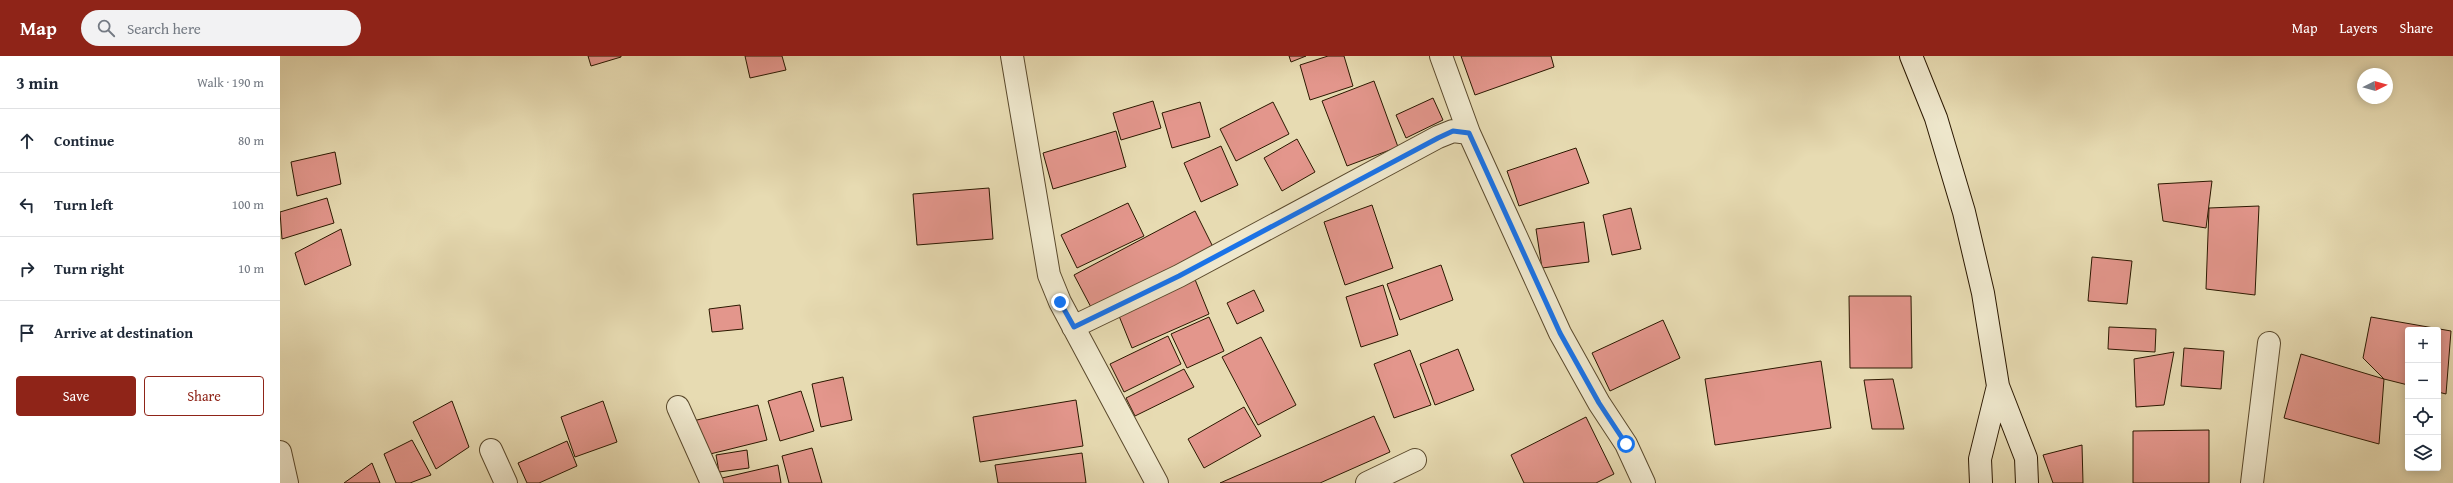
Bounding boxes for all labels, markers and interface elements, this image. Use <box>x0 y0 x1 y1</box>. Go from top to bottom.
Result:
search box <box>81 10 361 46</box>
text: Map <box>20 14 57 42</box>
icon: search <box>95 17 117 39</box>
text: Search here <box>127 18 201 39</box>
text: Map <box>2292 18 2318 38</box>
text: Layers <box>2340 18 2378 38</box>
text: Share <box>2400 18 2433 38</box>
north arrow <box>2357 68 2393 104</box>
text: 3 min <box>16 70 58 95</box>
text: Walk · 190 m <box>197 73 264 92</box>
icon: ahead <box>16 130 38 152</box>
text: Continue <box>54 130 115 151</box>
text: 80 m <box>238 131 264 150</box>
icon: left <box>16 194 38 216</box>
text: Turn left <box>54 194 113 215</box>
text: 100 m <box>232 195 264 214</box>
icon: right <box>16 258 38 280</box>
text: Turn right <box>54 258 125 279</box>
text: 10 m <box>238 259 264 278</box>
route end <box>1051 293 1069 311</box>
icon: arrive <box>16 322 38 344</box>
text: Arrive at destination <box>54 322 193 343</box>
map controls <box>2405 327 2441 471</box>
button: + <box>2405 327 2441 363</box>
button: − <box>2405 363 2441 399</box>
button: Save <box>16 376 136 416</box>
button: Share <box>144 376 264 416</box>
button: locate <box>2405 399 2441 435</box>
route start <box>1617 435 1635 453</box>
button: layers <box>2405 435 2441 471</box>

